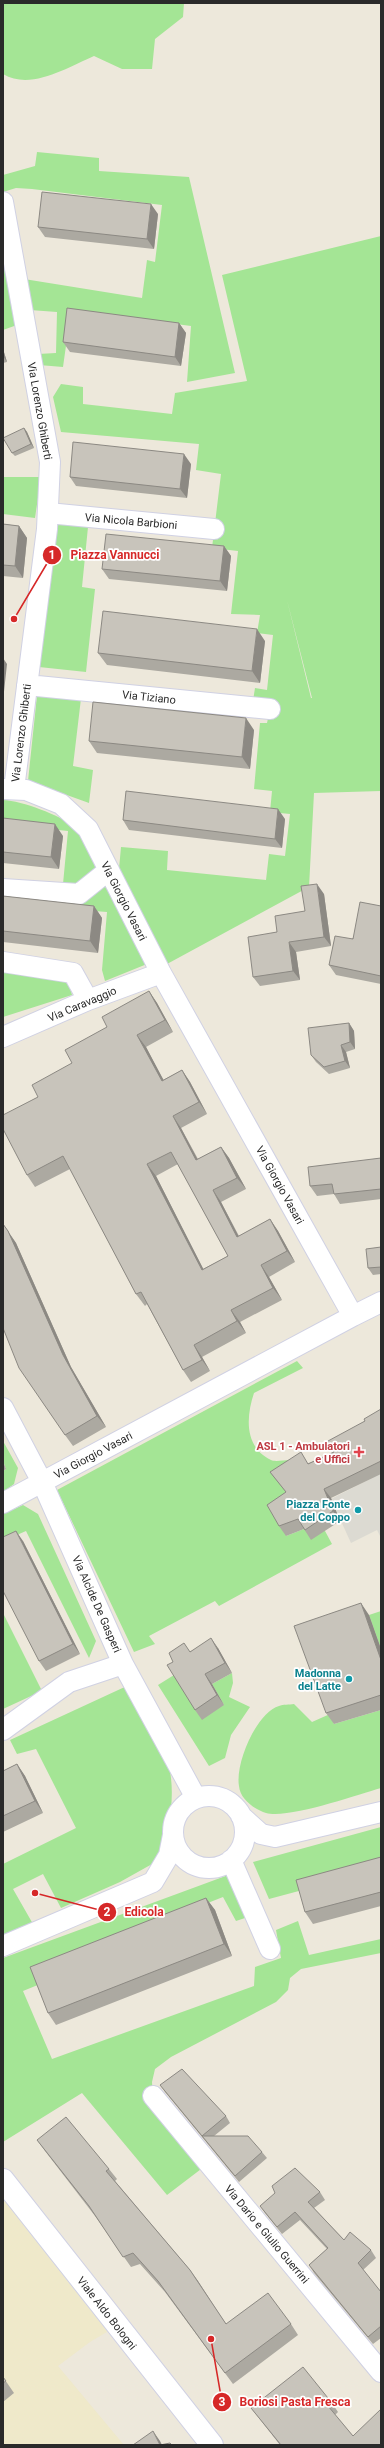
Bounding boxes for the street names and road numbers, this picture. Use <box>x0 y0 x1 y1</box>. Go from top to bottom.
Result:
street label: Via Lorenzo Ghiberti <box>25 361 55 461</box>
street label: Via Nicola Barbioni <box>84 511 178 532</box>
street label: Via Lorenzo Ghiberti <box>9 683 34 783</box>
street label: Via Tiziano <box>121 688 176 707</box>
street label: Via Giorgio Vasari <box>98 859 149 943</box>
street label: Via Caravaggio <box>46 984 119 1025</box>
street label: Via Giorgio Vasari <box>253 1144 306 1226</box>
street label: Via Giorgio Vasari <box>52 1429 135 1482</box>
street label: Via Alcide De Gasperi <box>69 1554 124 1655</box>
street label: Via Dario e Giulio Guerrini <box>222 2182 312 2286</box>
street label: Viale Aldo Bologni <box>74 2274 139 2352</box>

